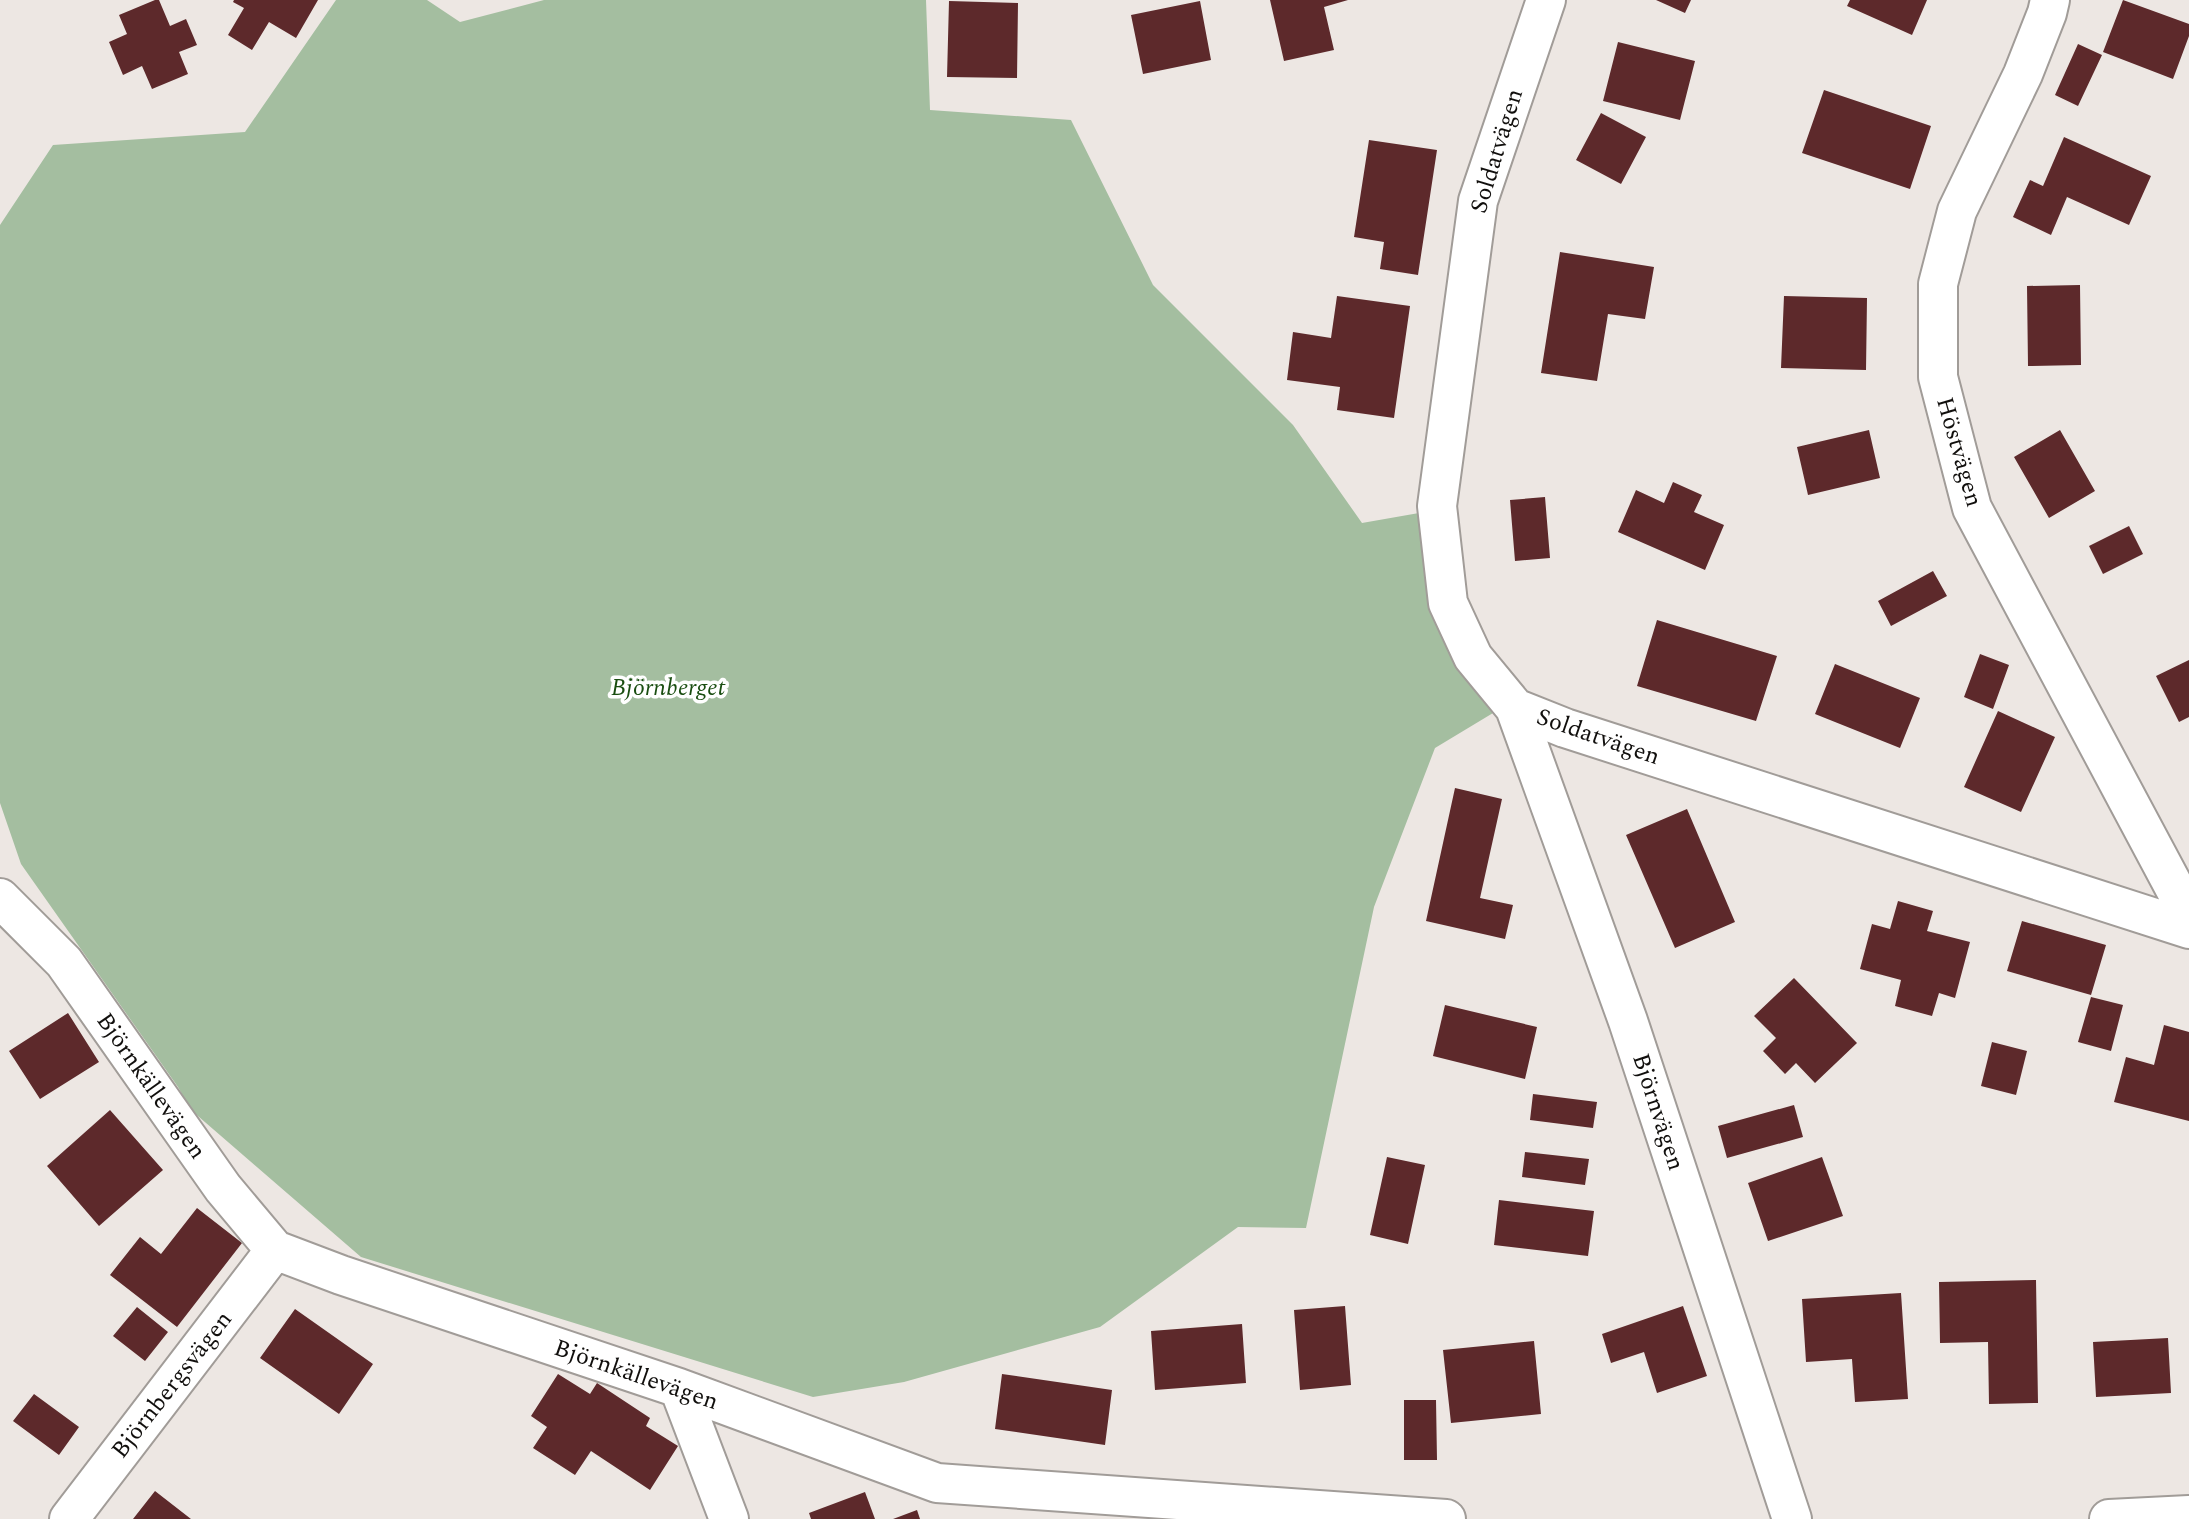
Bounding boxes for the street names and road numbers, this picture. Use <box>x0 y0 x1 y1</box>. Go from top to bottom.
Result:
street label: Soldatvägen <box>1461 84 1533 218</box>
street label: Höstvägen <box>1926 393 1992 511</box>
street label: Soldatvägen <box>1531 699 1665 775</box>
street label: Björnkällevägen <box>87 1005 215 1167</box>
street label: Björnvägen <box>1622 1049 1694 1175</box>
street label: Björnbergsvägen <box>103 1303 241 1467</box>
street label: Björnkällevägen <box>549 1330 723 1420</box>

